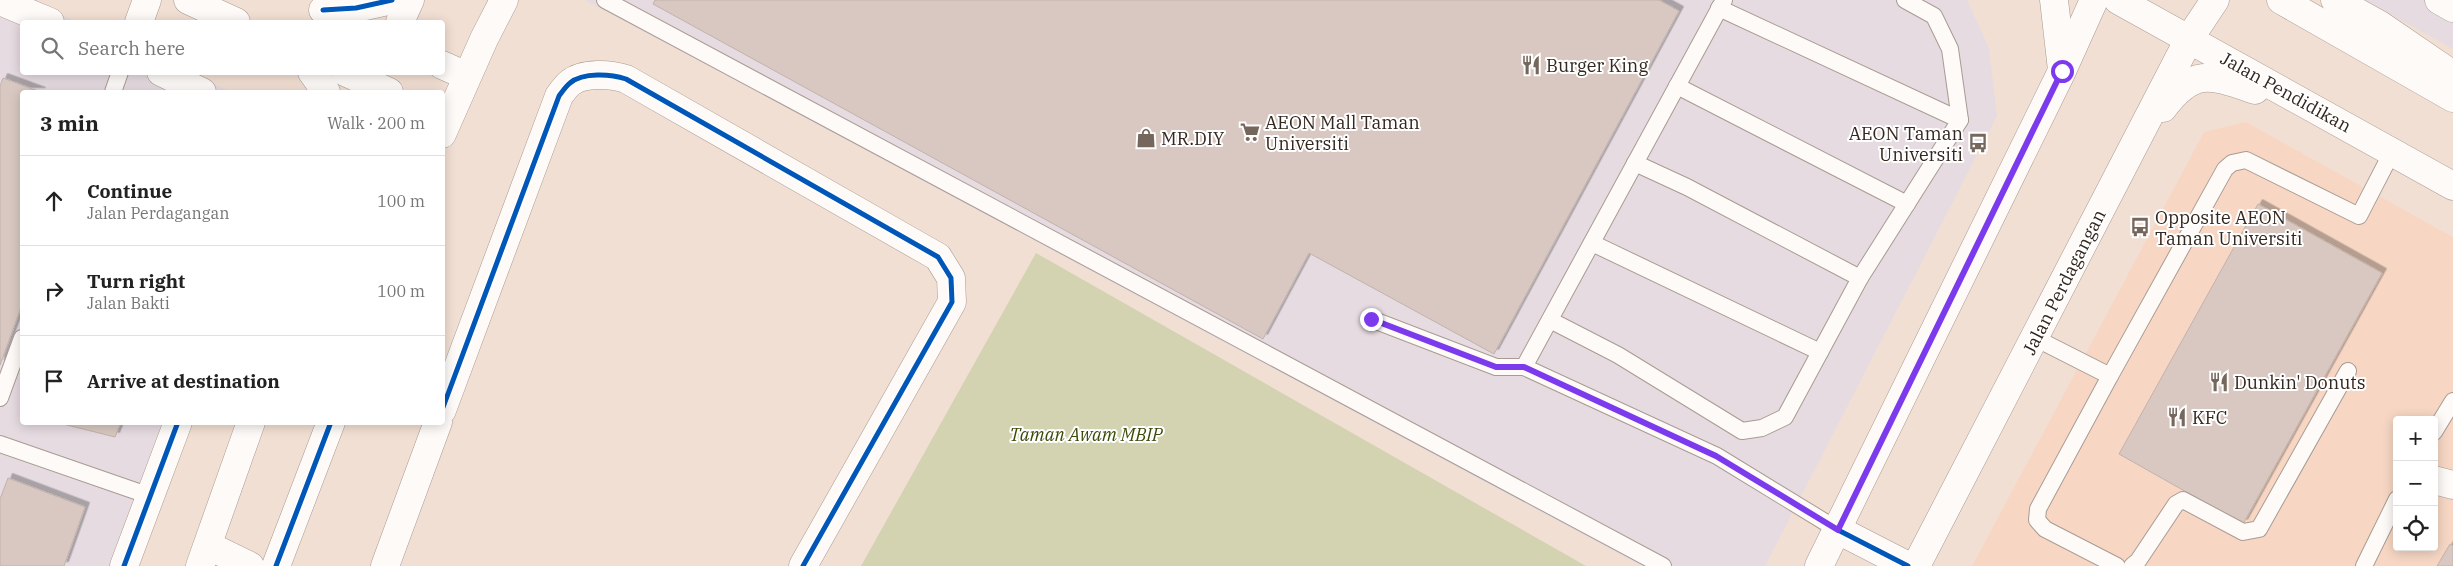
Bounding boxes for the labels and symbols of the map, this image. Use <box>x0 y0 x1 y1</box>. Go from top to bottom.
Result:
street label: Jalan Pendidikan <box>2217 47 2355 137</box>
restaurant icon: Burger King <box>1520 54 1542 76</box>
place label: Burger King <box>1546 54 1648 77</box>
route start <box>2051 60 2074 83</box>
place label: AEON Mall Taman Universiti <box>1265 111 1420 155</box>
supermarket icon: AEON Mall Taman Universiti <box>1239 121 1261 143</box>
place label: AEON Taman Universiti <box>1849 122 1963 166</box>
shop icon: MR.DIY <box>1135 127 1157 149</box>
place label: MR.DIY <box>1161 127 1225 150</box>
bus stop icon: AEON Taman Universiti <box>1967 132 1989 154</box>
street label: Jalan Perdagangan <box>2017 205 2111 359</box>
place label: Opposite AEON Taman Universiti <box>2155 206 2303 250</box>
bus stop icon: Opposite AEON Taman Universiti <box>2129 216 2151 238</box>
route end <box>1360 308 1383 331</box>
restaurant icon: Dunkin' Donuts <box>2208 371 2230 393</box>
place label: Dunkin' Donuts <box>2234 371 2365 394</box>
restaurant icon: KFC <box>2166 406 2188 428</box>
place label: KFC <box>2192 406 2227 429</box>
park label: Taman Awam MBIP <box>1010 423 1163 446</box>

